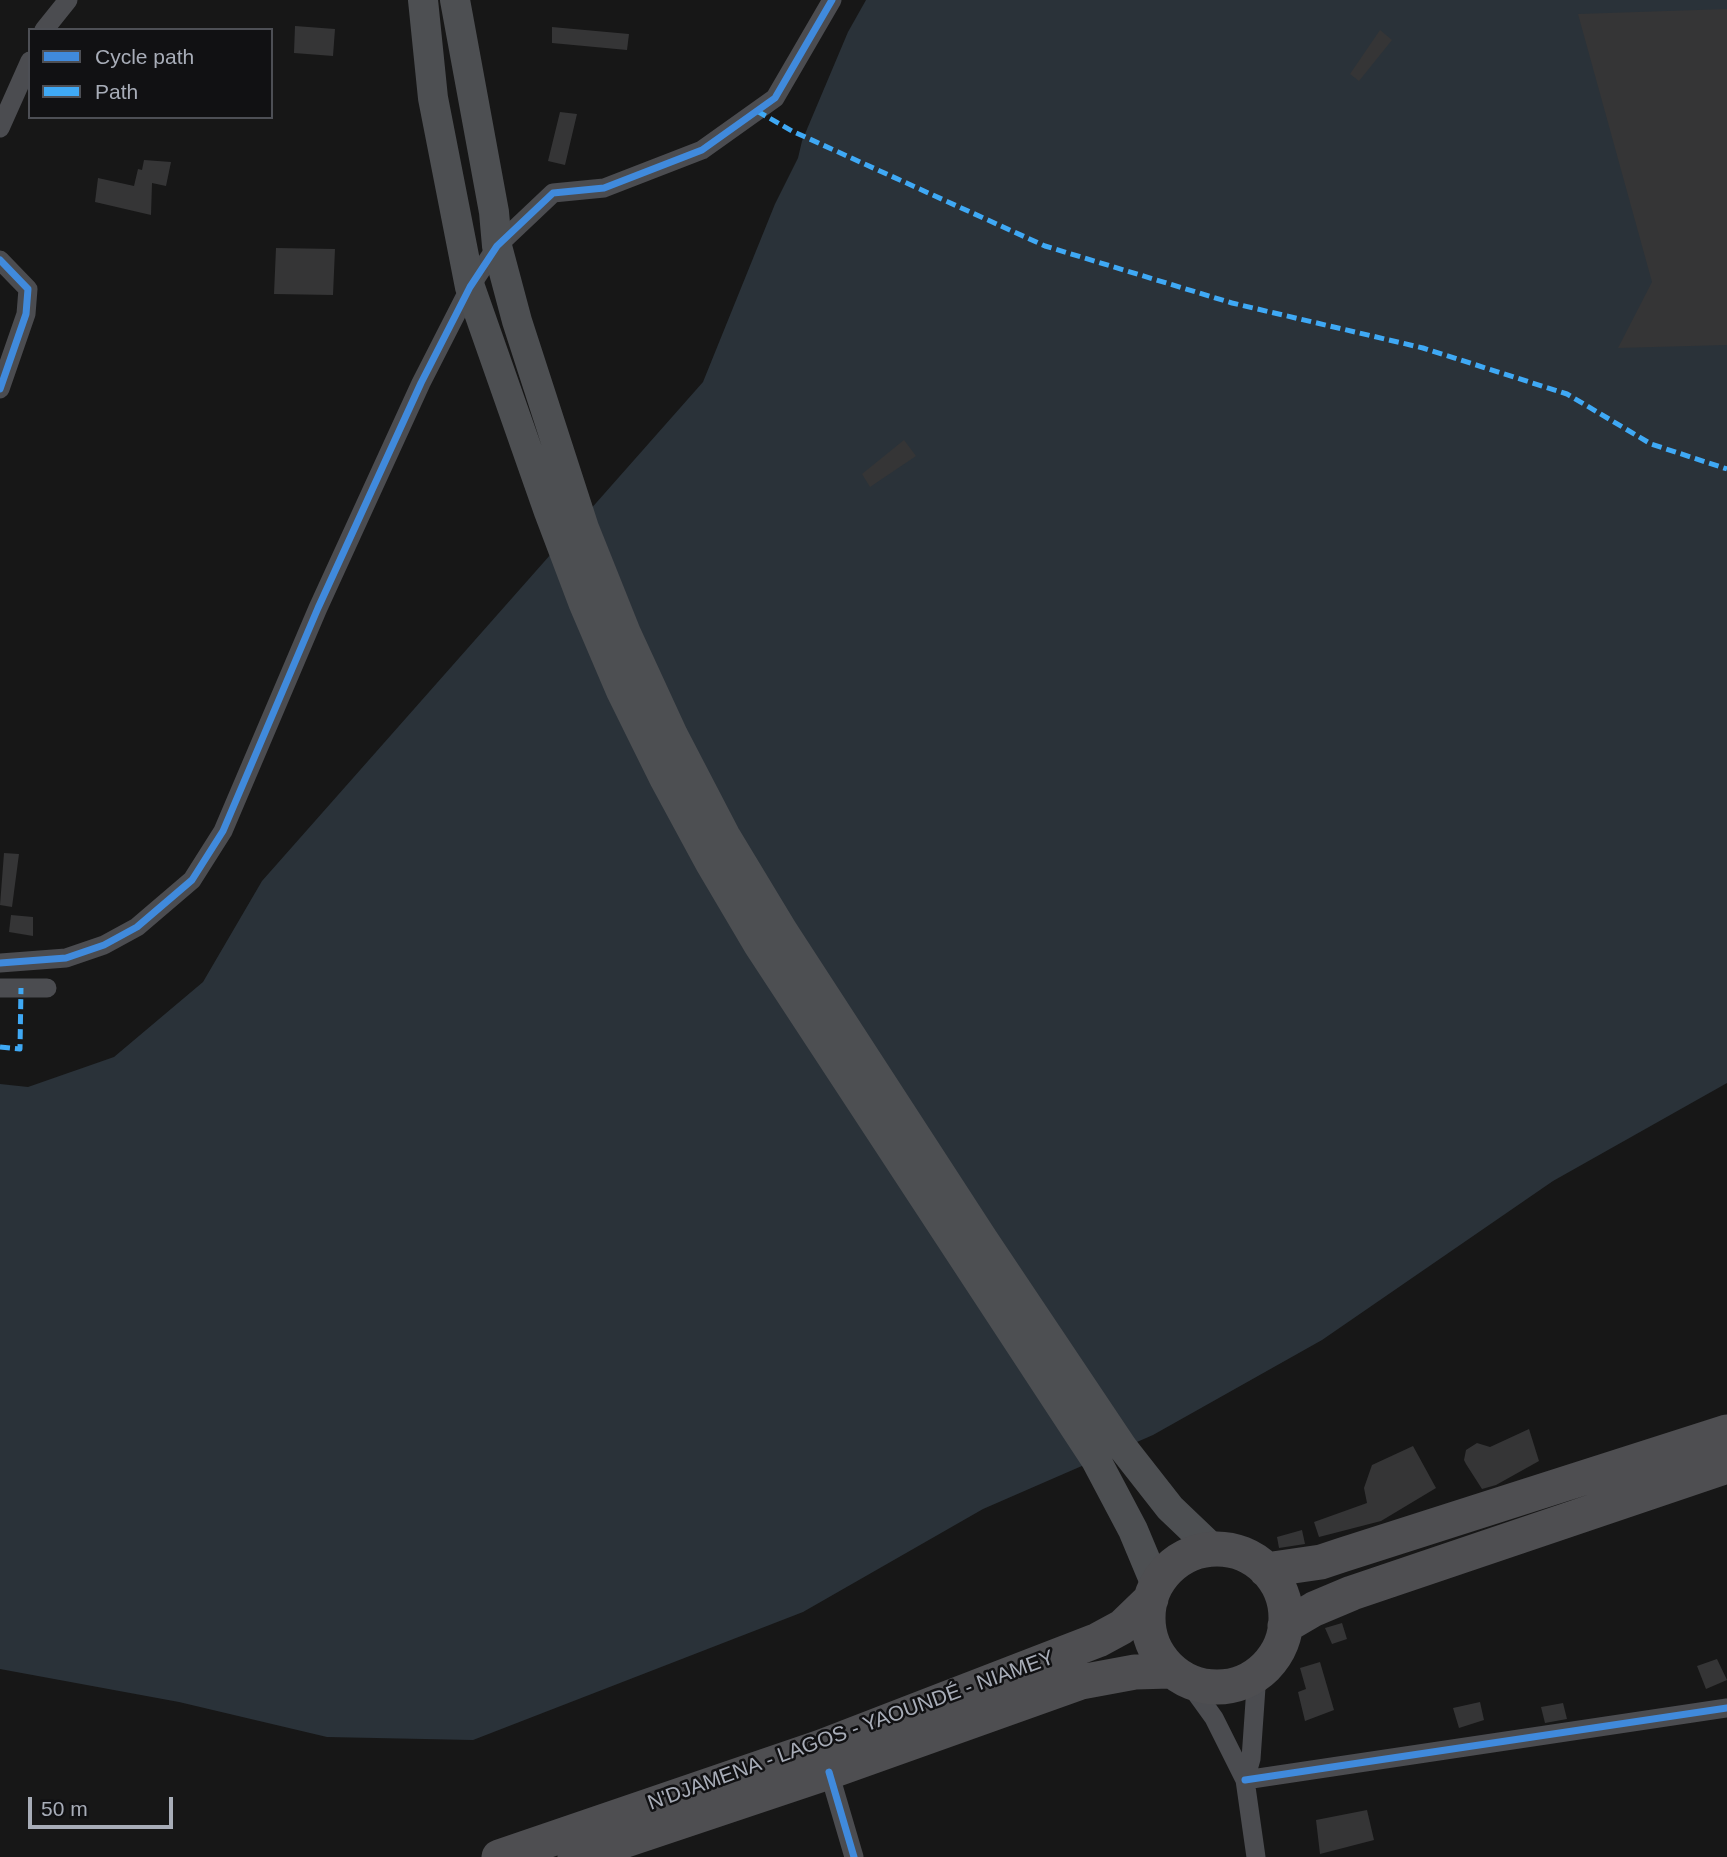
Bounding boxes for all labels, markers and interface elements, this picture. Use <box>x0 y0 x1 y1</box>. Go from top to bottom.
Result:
legend <box>28 28 273 119</box>
text: Cycle path <box>95 45 194 68</box>
text: Path <box>95 80 138 103</box>
street label: N'DJAMENA - LAGOS - YAOUNDÉ - NIAMEY <box>644 1646 1058 1816</box>
scale bar <box>32 1784 177 1828</box>
text: 50 m <box>41 1797 88 1820</box>

